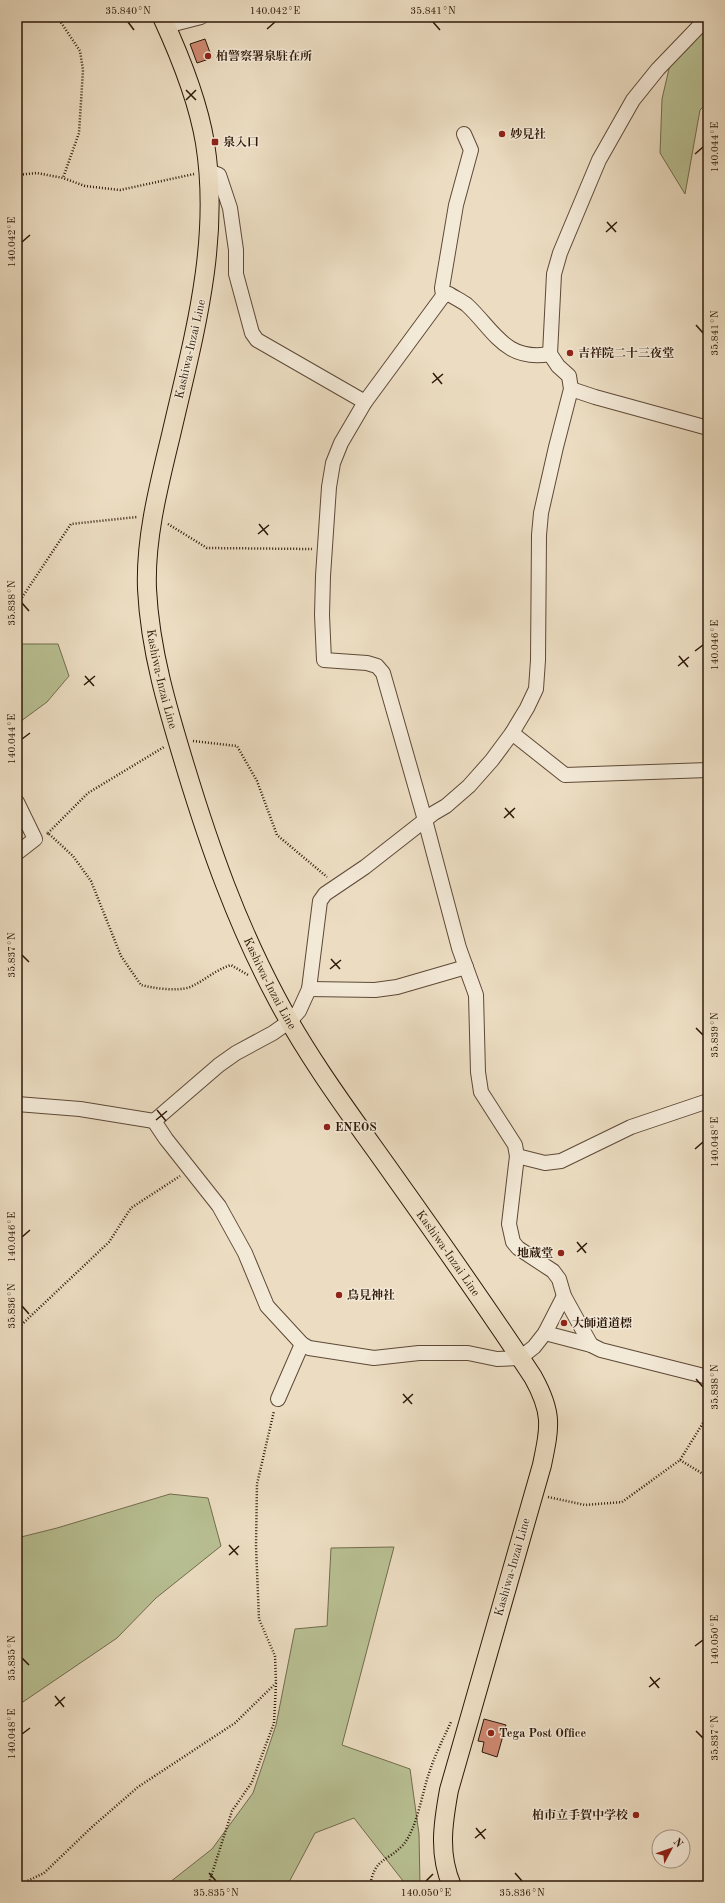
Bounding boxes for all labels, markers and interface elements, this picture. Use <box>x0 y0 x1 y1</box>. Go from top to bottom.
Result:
text: 35.840°N <box>105 6 151 16</box>
text: 140.042°E <box>250 6 300 16</box>
text: 35.841°N <box>410 6 456 16</box>
place label: 柏警察署泉駐在所 <box>216 49 312 63</box>
marker: 柏警察署泉駐在所 <box>203 51 213 61</box>
text: 140.044°E <box>710 122 720 172</box>
place label: 妙見社 <box>510 127 546 141</box>
marker: 妙見社 <box>497 129 507 139</box>
place label: 泉入口 <box>223 135 259 149</box>
marker: 泉入口 <box>210 137 220 147</box>
text: 140.042°E <box>7 217 17 267</box>
street label: Kashiwa-Inzai Line <box>174 298 208 400</box>
text: 35.841°N <box>710 310 720 356</box>
place label: 吉祥院二十三夜堂 <box>578 346 674 360</box>
marker: 吉祥院二十三夜堂 <box>565 348 575 358</box>
text: 35.838°N <box>7 580 17 626</box>
text: 140.046°E <box>710 620 720 670</box>
street label: Kashiwa-Inzai Line <box>144 628 179 730</box>
text: 140.044°E <box>7 714 17 764</box>
text: 35.837°N <box>7 932 17 978</box>
street label: Kashiwa-Inzai Line <box>241 936 298 1032</box>
text: 35.839°N <box>710 1012 720 1058</box>
text: 140.048°E <box>710 1117 720 1167</box>
marker: ENEOS <box>322 1122 332 1132</box>
place label: ENEOS <box>335 1122 377 1134</box>
street label: Kashiwa-Inzai Line <box>413 1208 482 1299</box>
text: 140.046°E <box>7 1212 17 1262</box>
place label: 地蔵堂 <box>517 1246 553 1260</box>
marker: 地蔵堂 <box>556 1248 566 1258</box>
text: 35.836°N <box>7 1283 17 1329</box>
place label: 鳥見神社 <box>347 1288 395 1302</box>
marker: 鳥見神社 <box>334 1290 344 1300</box>
place label: 大師道道標 <box>572 1316 632 1330</box>
marker: 大師道道標 <box>559 1318 569 1328</box>
text: 35.838°N <box>710 1364 720 1410</box>
street label: Kashiwa-Inzai Line <box>493 1516 533 1618</box>
text: 140.050°E <box>710 1615 720 1665</box>
text: 35.835°N <box>7 1635 17 1681</box>
text: 140.048°E <box>7 1709 17 1759</box>
text: 35.837°N <box>710 1715 720 1761</box>
marker: Tega Post Office <box>486 1728 496 1738</box>
place label: Tega Post Office <box>499 1728 586 1740</box>
place label: 柏市立手賀中学校 <box>532 1808 628 1822</box>
marker: 柏市立手賀中学校 <box>631 1810 641 1820</box>
north arrow <box>651 1829 691 1869</box>
text: N <box>671 1837 685 1851</box>
text: 35.835°N <box>193 1888 239 1898</box>
text: 140.050°E <box>401 1888 451 1898</box>
text: 35.836°N <box>499 1888 545 1898</box>

